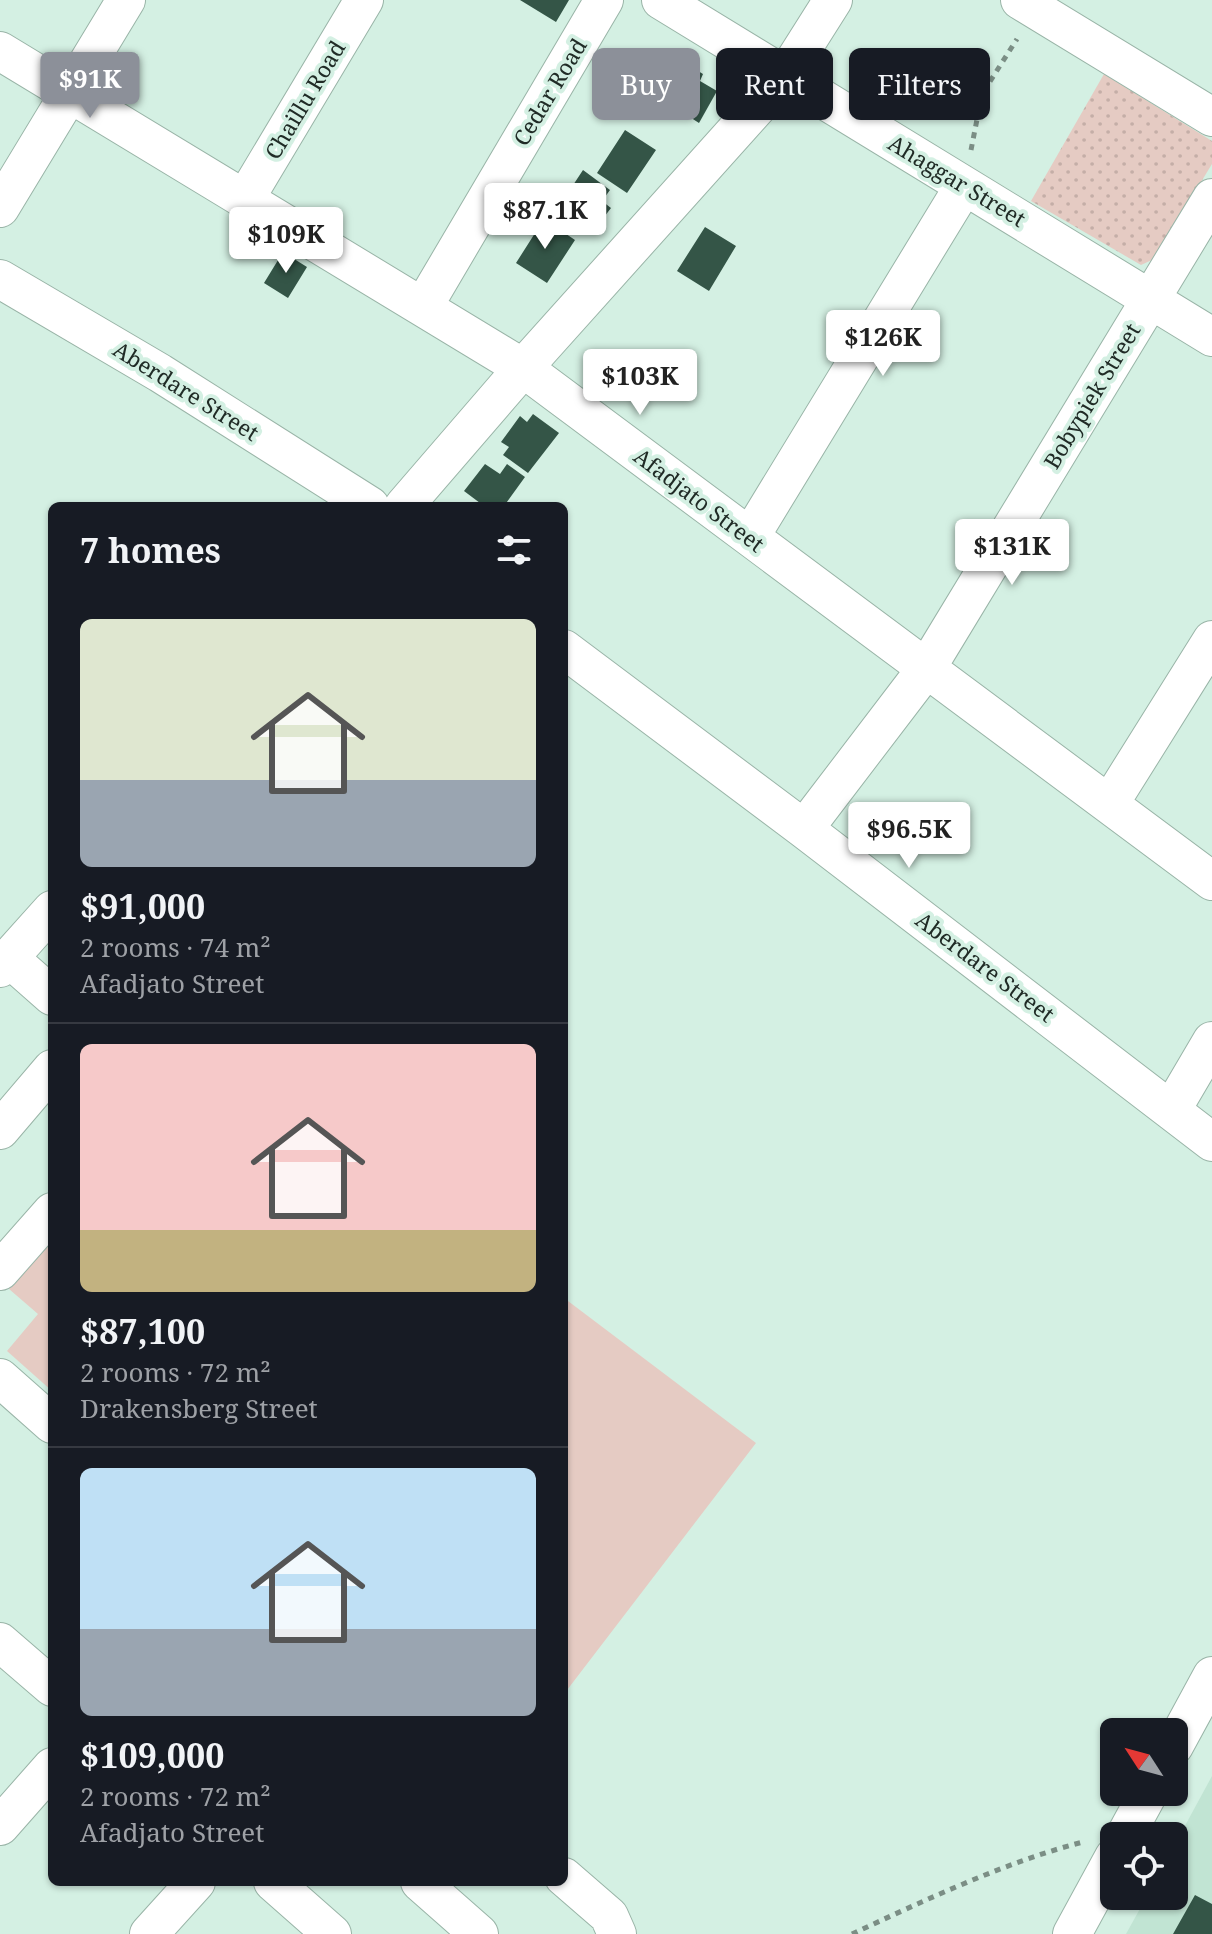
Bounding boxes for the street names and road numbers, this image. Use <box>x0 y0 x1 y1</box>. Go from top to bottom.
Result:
street label: Cedar Road <box>505 32 593 151</box>
street label: Chaillu Road <box>257 34 352 164</box>
street label: Ahaggar Street <box>883 127 1032 233</box>
street label: Bobypiek Street <box>1036 317 1147 474</box>
street label: Aberdare Street <box>108 333 265 447</box>
street label: Afadjato Street <box>628 440 771 558</box>
street label: Aberdare Street <box>910 904 1061 1028</box>

